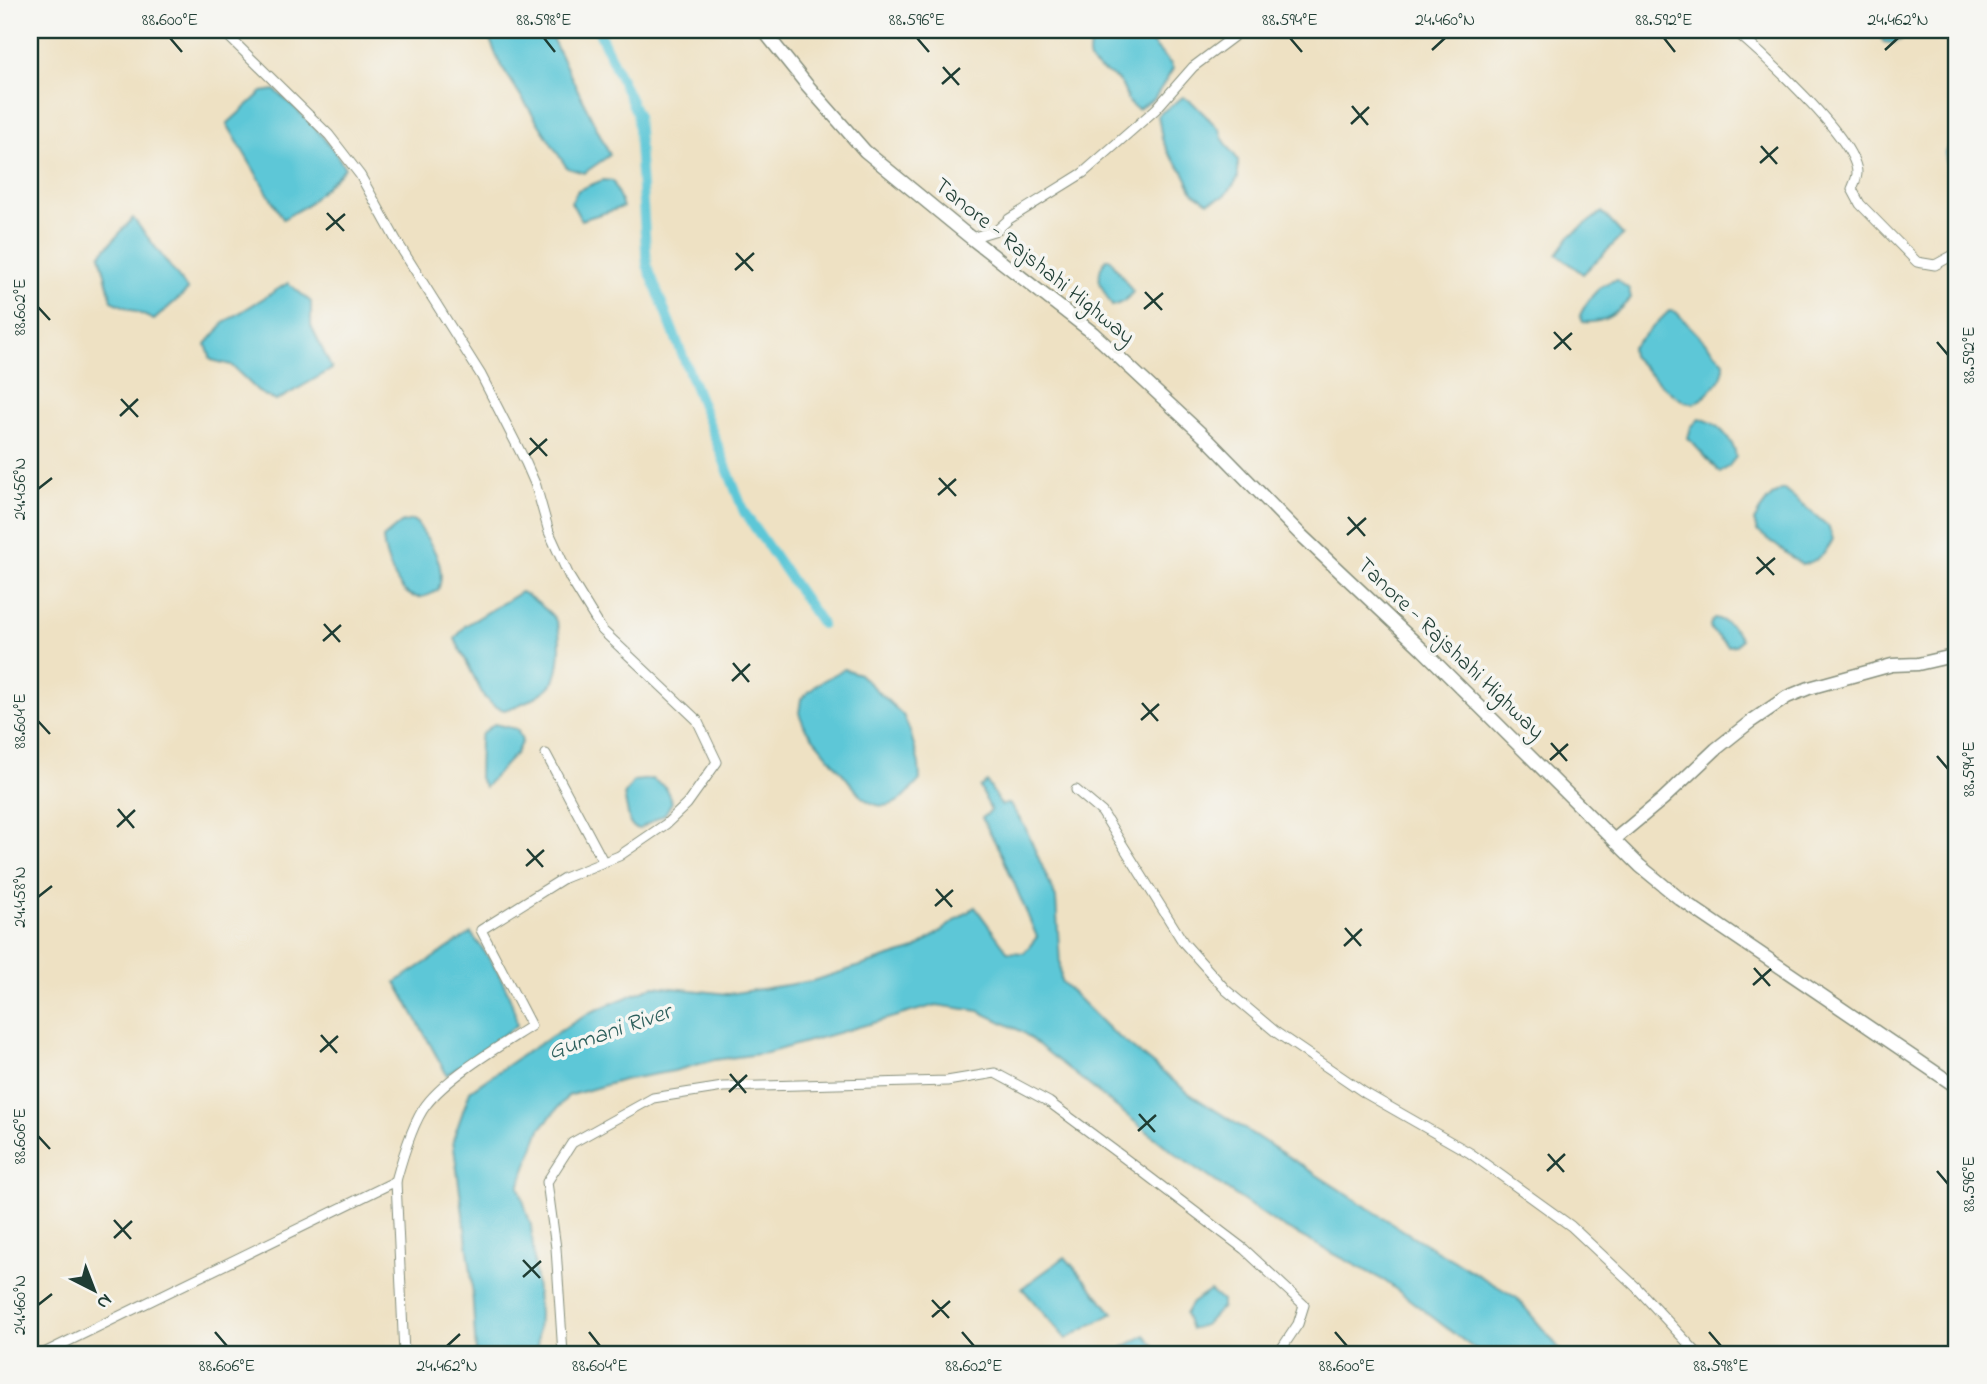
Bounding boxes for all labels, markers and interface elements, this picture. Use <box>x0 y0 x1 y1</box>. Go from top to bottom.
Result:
text: 88.600°E <box>142 8 198 34</box>
text: 88.598°E <box>516 8 572 34</box>
text: 88.596°E <box>889 8 945 34</box>
text: 88.594°E <box>1262 8 1318 34</box>
text: 24.460°N <box>1415 8 1475 34</box>
text: 88.592°E <box>1635 8 1693 34</box>
text: 24.462°N <box>1867 8 1929 34</box>
street label: Tanore - Rajshahi Highway <box>925 170 1142 355</box>
text: 88.602°E <box>8 278 34 336</box>
text: 88.592°E <box>1957 326 1983 384</box>
text: 24.456°N <box>8 458 34 520</box>
street label: Tanore - Rajshahi Highway <box>1347 550 1551 749</box>
text: 88.604°E <box>8 693 34 749</box>
text: 88.594°E <box>1957 741 1983 797</box>
text: 24.458°N <box>8 866 34 928</box>
water label: Gumani River <box>544 995 679 1070</box>
text: 88.606°E <box>8 1108 34 1164</box>
text: 88.596°E <box>1957 1156 1983 1212</box>
north arrow <box>60 1254 130 1324</box>
text: 24.460°N <box>8 1275 34 1335</box>
text: N <box>90 1286 118 1315</box>
text: 88.606°E <box>199 1354 255 1380</box>
text: 24.462°N <box>416 1354 478 1380</box>
text: 88.604°E <box>572 1354 628 1380</box>
text: 88.602°E <box>945 1354 1003 1380</box>
text: 88.600°E <box>1319 1354 1375 1380</box>
text: 88.598°E <box>1693 1354 1749 1380</box>

